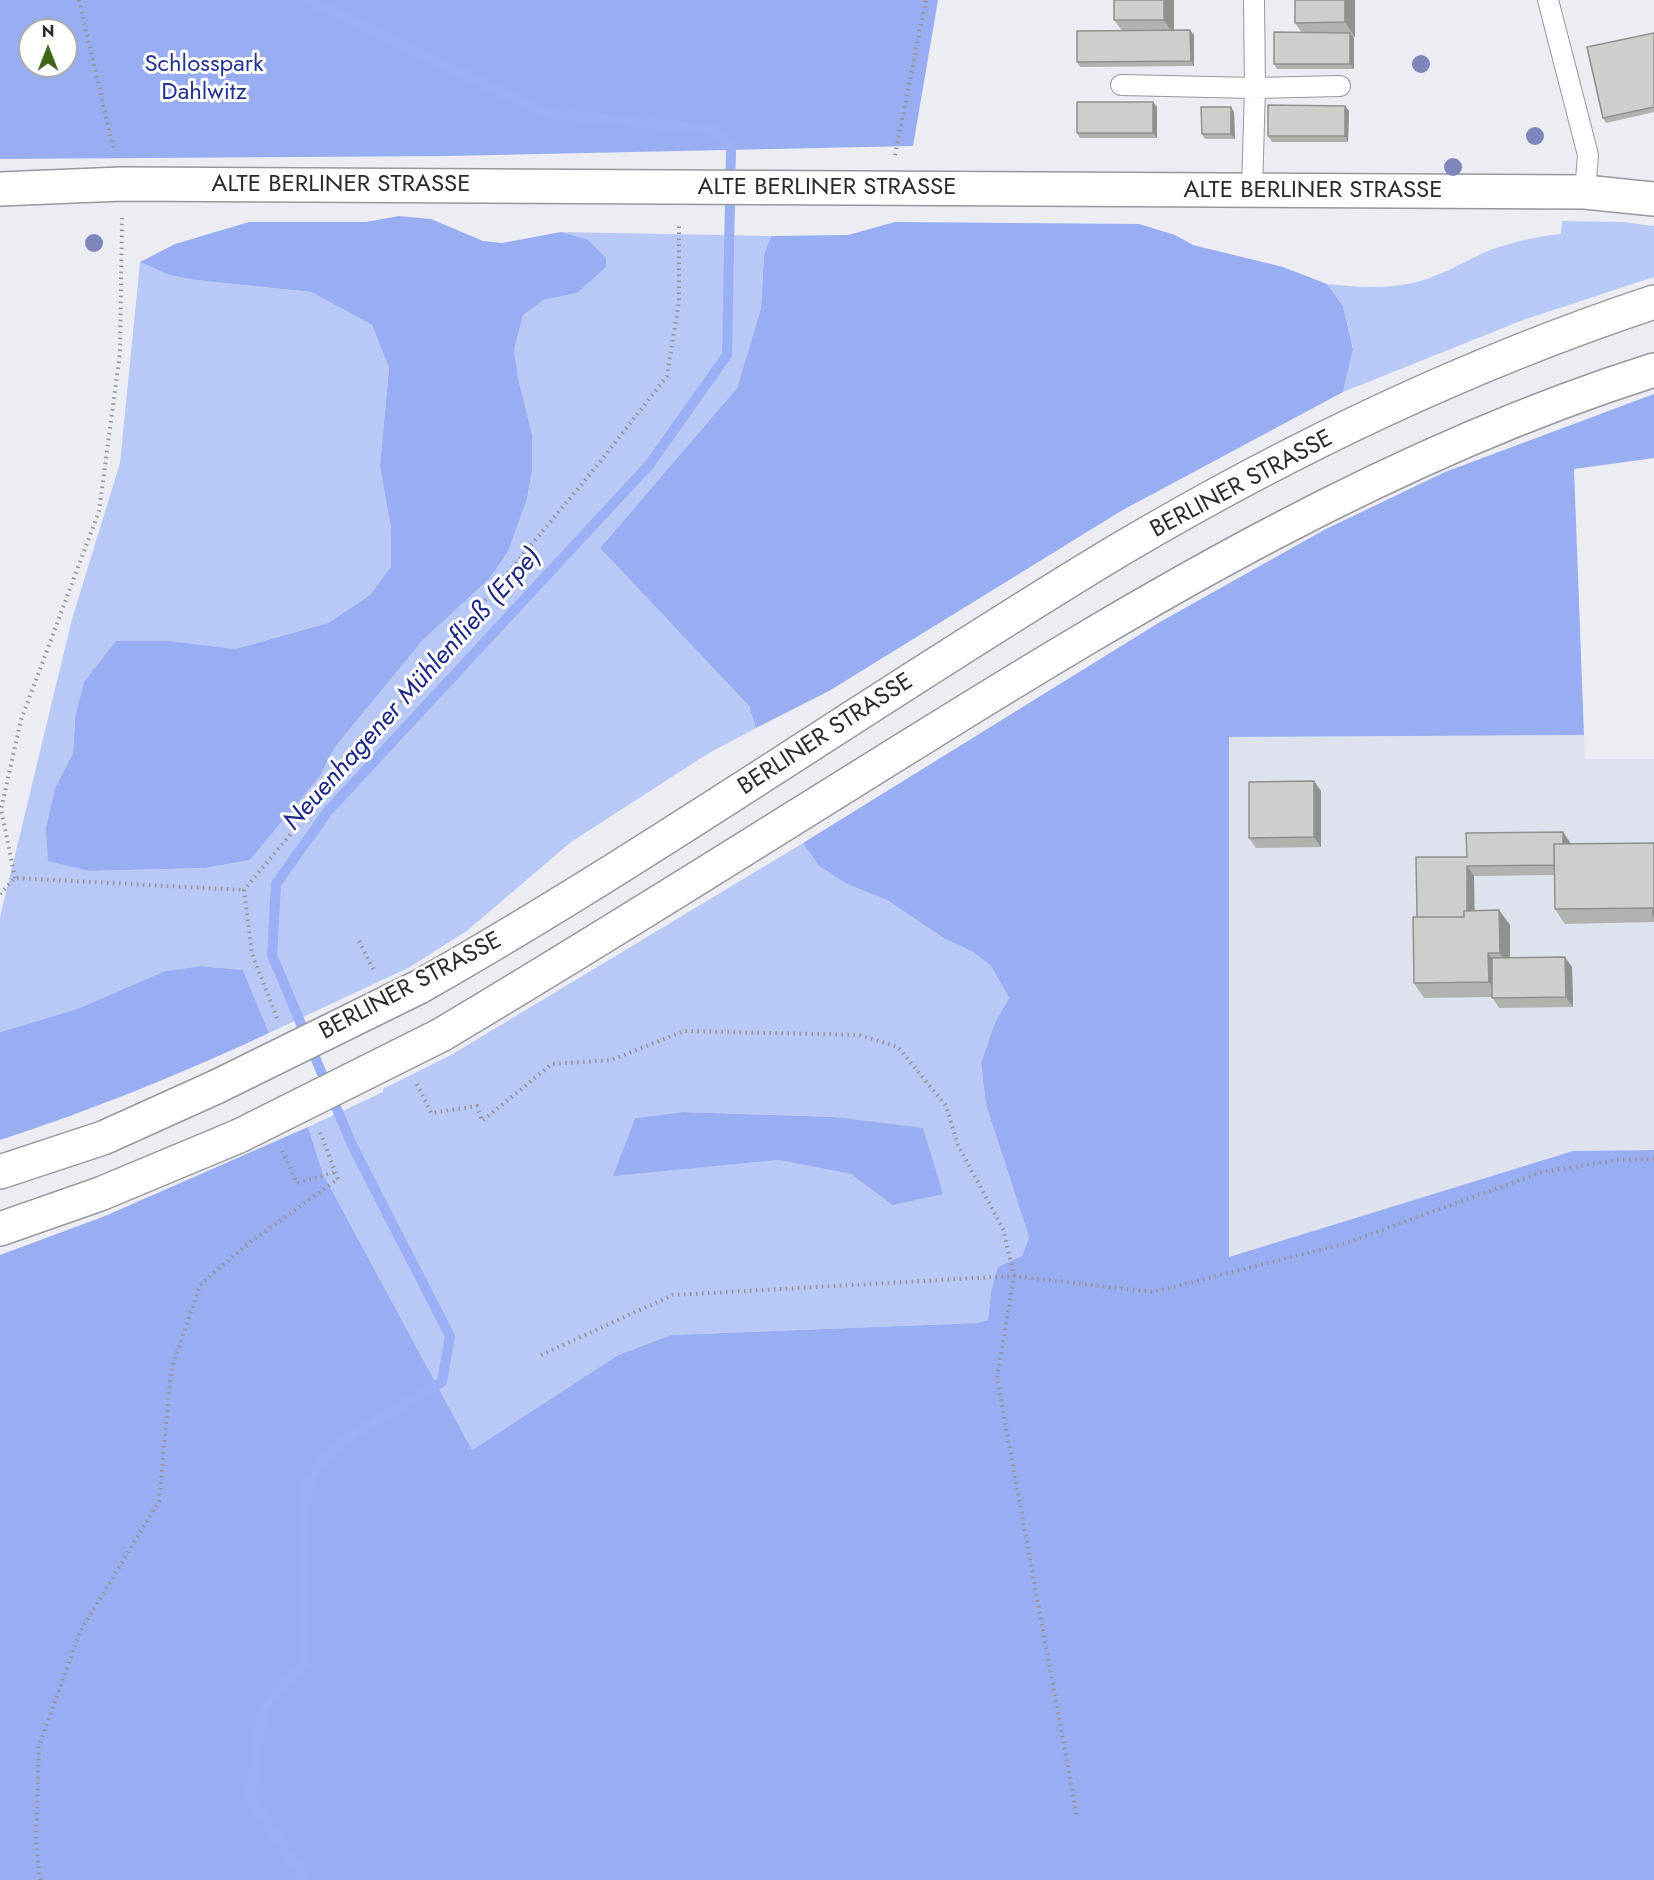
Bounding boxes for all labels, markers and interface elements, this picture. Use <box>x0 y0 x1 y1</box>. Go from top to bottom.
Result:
north arrow <box>18 18 78 78</box>
text: N <box>42 20 54 43</box>
park label: Schlosspark Dahlwitz <box>144 51 264 107</box>
street label: ALTE BERLINER STRASSE <box>212 171 470 199</box>
street label: ALTE BERLINER STRASSE <box>698 174 956 202</box>
street label: ALTE BERLINER STRASSE <box>1184 177 1442 205</box>
street label: BERLINER STRASSE <box>1146 425 1338 545</box>
water label: Neuenhagener Mühlenfließ (Erpe) <box>278 542 548 838</box>
street label: BERLINER STRASSE <box>733 668 919 802</box>
street label: BERLINER STRASSE <box>315 927 507 1047</box>

